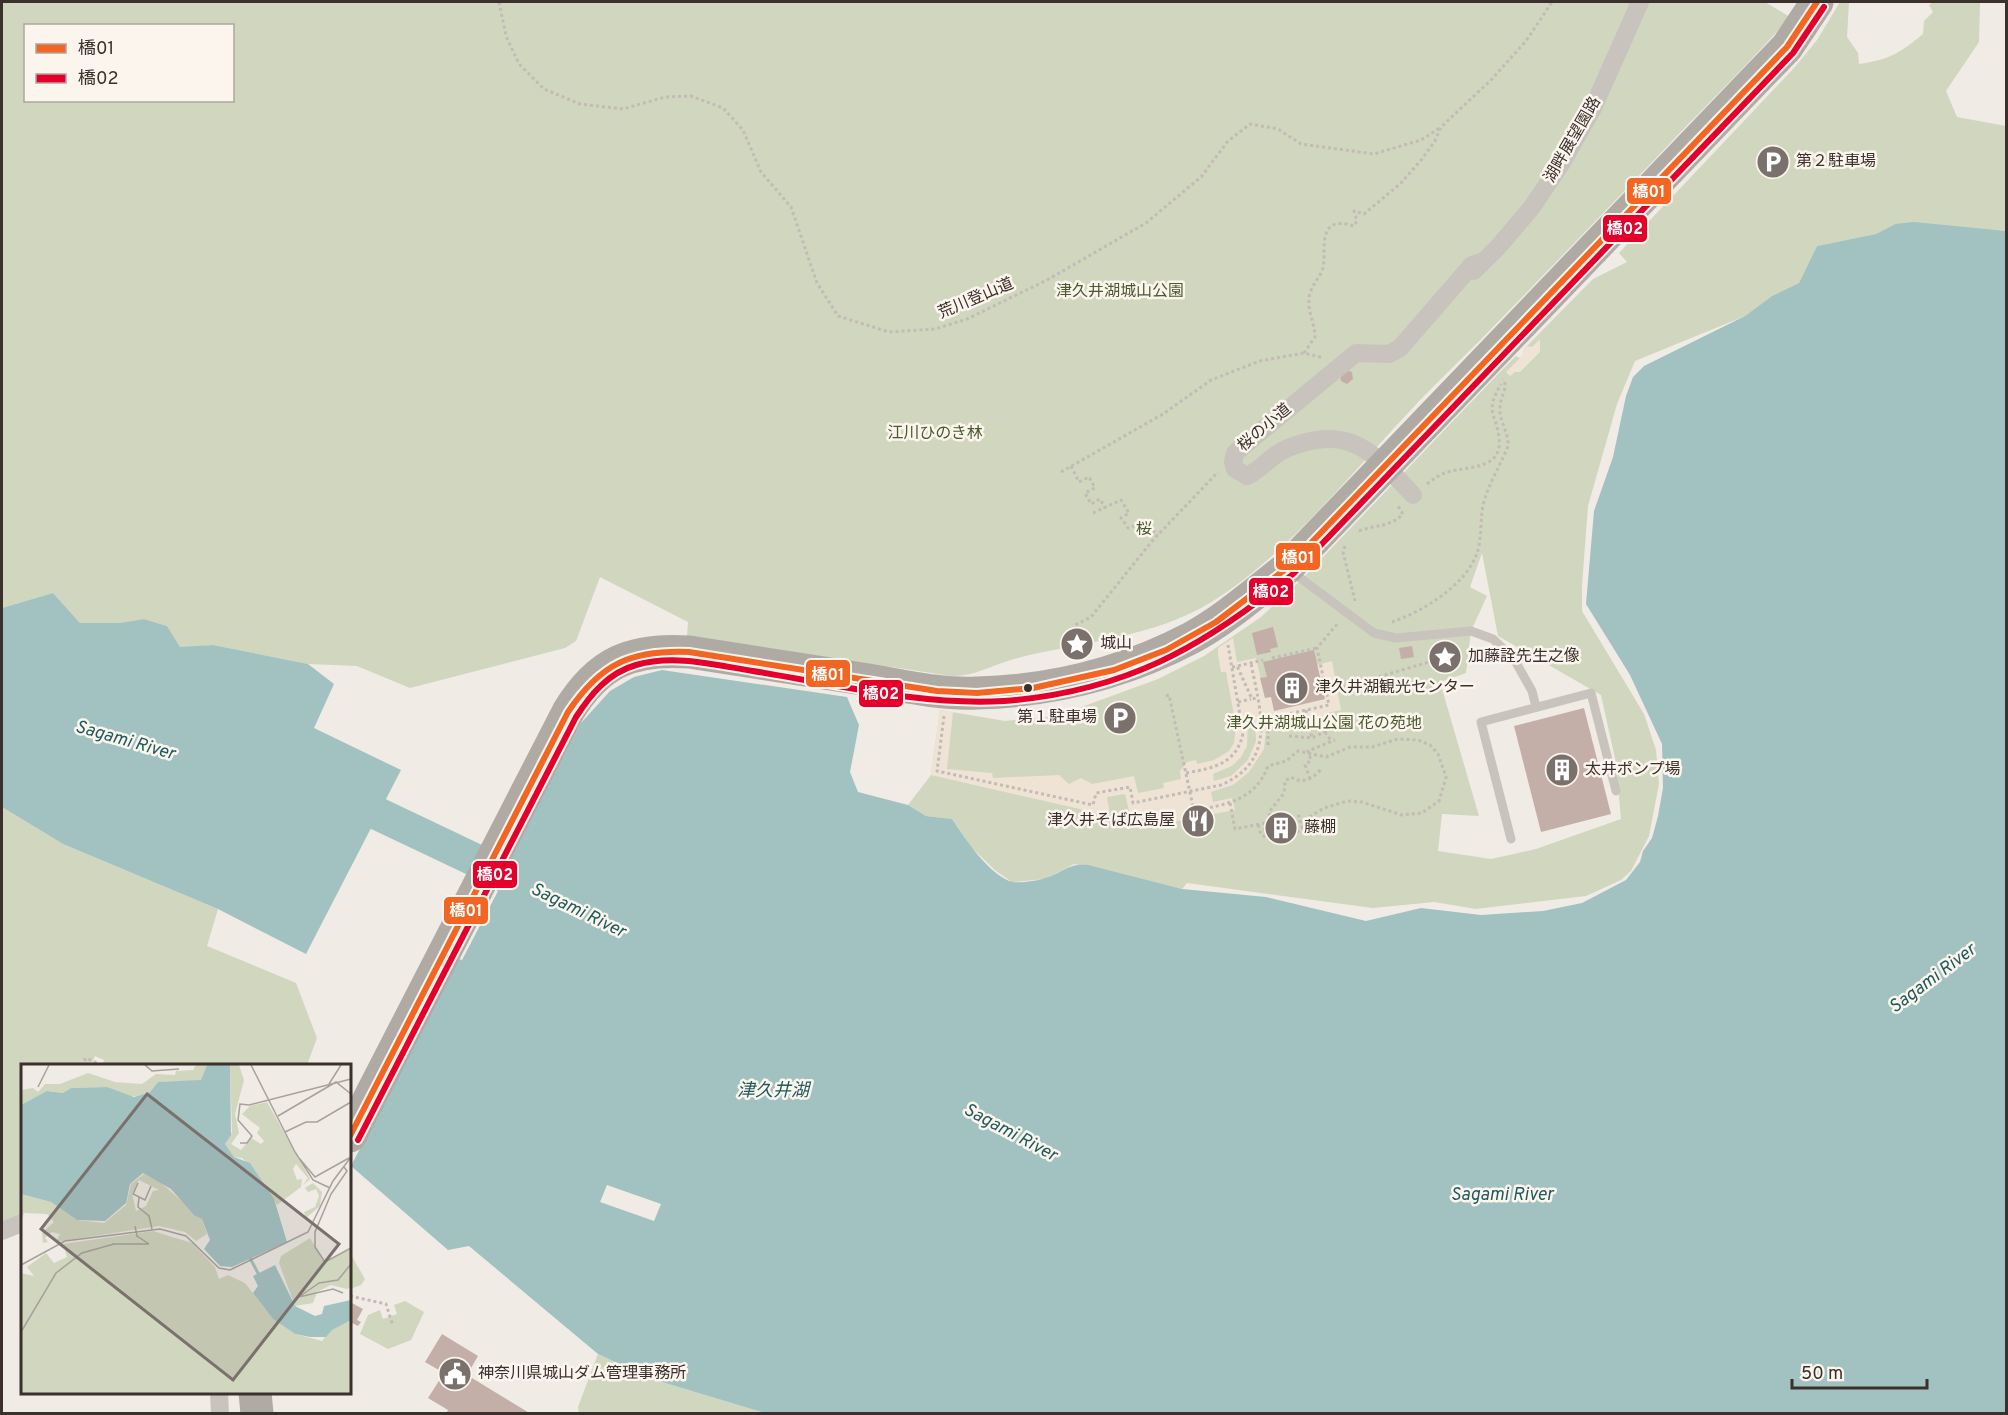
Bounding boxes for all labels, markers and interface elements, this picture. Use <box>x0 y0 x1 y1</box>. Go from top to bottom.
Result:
legend <box>24 24 234 102</box>
text: 橋01 <box>78 38 114 61</box>
text: 橋02 <box>78 68 119 91</box>
street label: 湖畔展望園路 <box>1540 93 1606 187</box>
parking icon: 第２駐車場 <box>1755 144 1791 180</box>
place label: 第２駐車場 <box>1796 152 1876 172</box>
line badge: 橋01 <box>1626 177 1672 205</box>
text: 橋01 <box>1633 183 1665 203</box>
line badge: 橋02 <box>1602 214 1648 243</box>
text: 橋02 <box>1607 220 1643 240</box>
street label: 荒川登山道 <box>935 274 1017 324</box>
park label: 津久井湖城山公園 <box>1056 282 1184 302</box>
street label: 桜の小道 <box>1234 400 1296 456</box>
park label: 江川ひのき林 <box>887 424 983 444</box>
park label: 桜 <box>1136 520 1152 540</box>
line badge: 橋01 <box>1275 542 1321 571</box>
text: 橋01 <box>1282 549 1314 569</box>
line badge: 橋02 <box>1248 577 1294 606</box>
text: 橋02 <box>1253 583 1289 603</box>
place icon: 城山 <box>1059 626 1095 662</box>
place label: 城山 <box>1100 634 1132 654</box>
place icon: 加藤詮先生之像 <box>1427 639 1463 675</box>
place label: 加藤詮先生之像 <box>1468 647 1580 667</box>
line badge: 橋01 <box>805 659 851 688</box>
text: 橋01 <box>812 666 844 686</box>
building icon: 津久井湖観光センター <box>1274 670 1310 706</box>
place label: 津久井湖観光センター <box>1315 678 1475 698</box>
line badge: 橋02 <box>858 679 904 708</box>
unlabelled marker <box>1022 682 1034 694</box>
text: 橋02 <box>863 685 899 705</box>
parking icon: 第１駐車場 <box>1102 700 1138 736</box>
place label: 第１駐車場 <box>1017 708 1097 728</box>
park label: 津久井湖城山公園 花の苑地 <box>1226 714 1422 734</box>
water label: Sagami River <box>72 716 180 767</box>
building icon: 太井ポンプ場 <box>1544 752 1580 788</box>
place label: 太井ポンプ場 <box>1585 760 1681 780</box>
restaurant icon: 津久井そば広島屋 <box>1180 803 1216 839</box>
building icon: 藤棚 <box>1263 810 1299 846</box>
place label: 津久井そば広島屋 <box>1047 811 1175 831</box>
place label: 藤棚 <box>1304 818 1336 838</box>
line badge: 橋02 <box>472 860 518 889</box>
text: 橋02 <box>477 866 513 886</box>
water label: Sagami River <box>527 878 631 945</box>
line badge: 橋01 <box>443 896 489 925</box>
text: 橋01 <box>450 902 482 922</box>
water label: Sagami River <box>1885 938 1983 1019</box>
inset map <box>21 1064 351 1394</box>
water label: 津久井湖 <box>737 1080 812 1103</box>
water label: Sagami River <box>959 1099 1063 1168</box>
water label: Sagami River <box>1451 1184 1556 1207</box>
scale bar <box>1792 1352 1927 1390</box>
public building icon: 神奈川県城山ダム管理事務所 <box>437 1356 473 1392</box>
text: 50 m <box>1801 1363 1843 1386</box>
place label: 神奈川県城山ダム管理事務所 <box>478 1364 686 1384</box>

